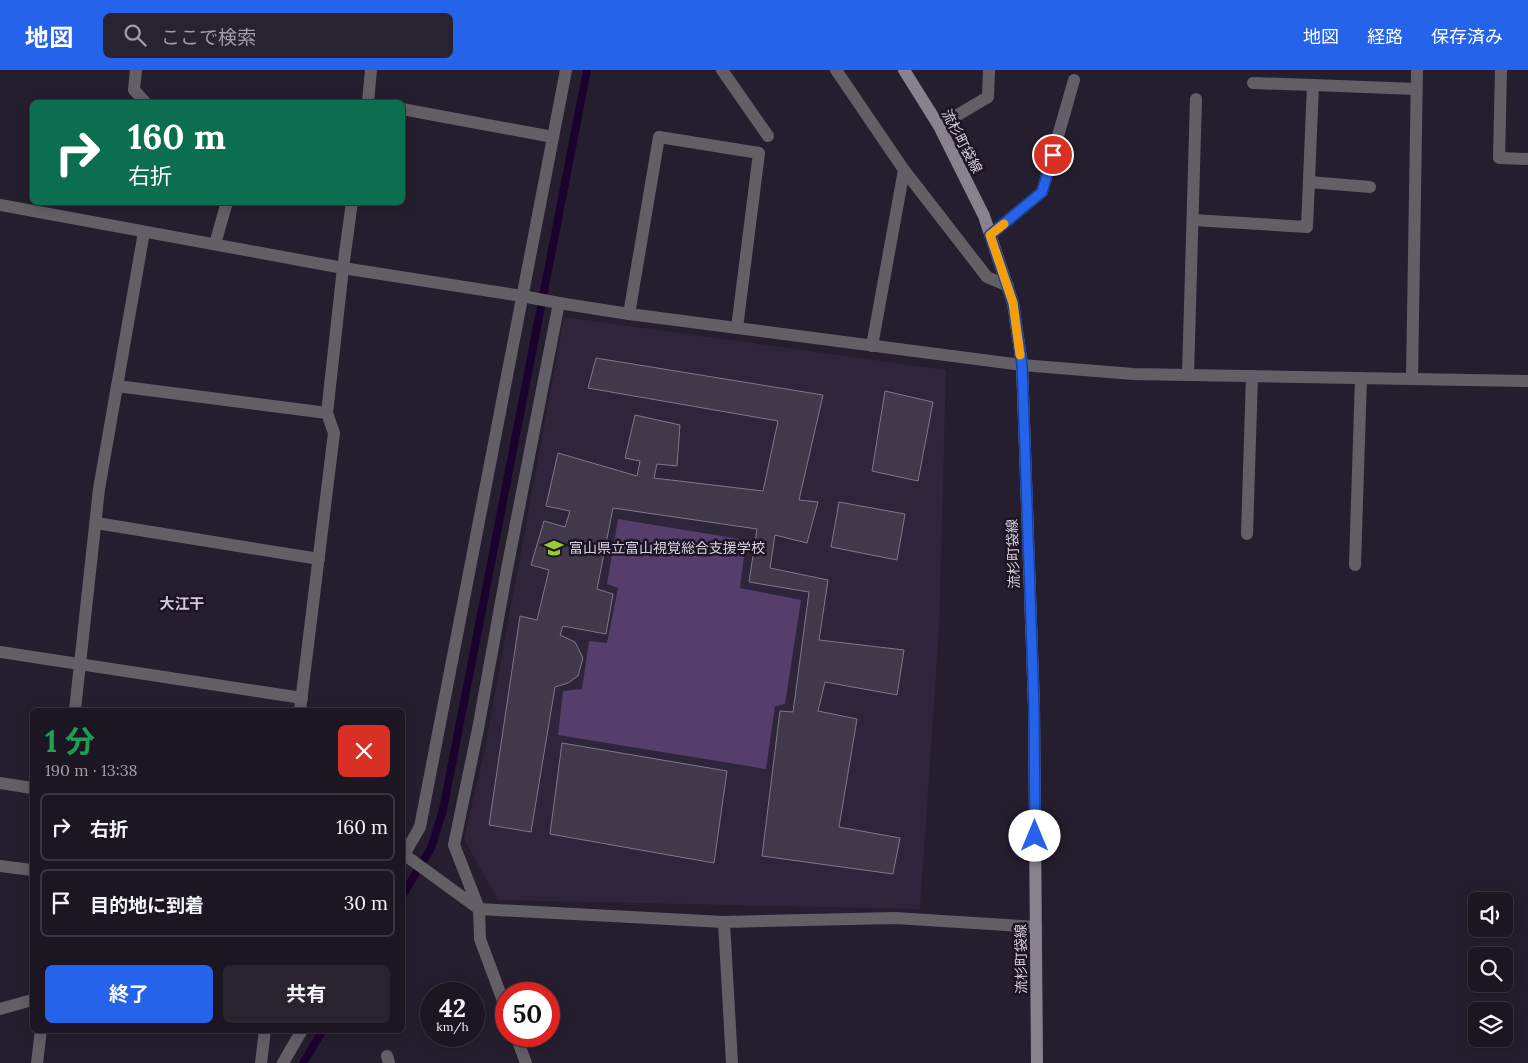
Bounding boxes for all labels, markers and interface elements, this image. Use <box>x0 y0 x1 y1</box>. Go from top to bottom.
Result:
search box <box>103 13 453 58</box>
icon: search <box>121 21 149 49</box>
text: 地図 <box>25 22 73 53</box>
text: ここで検索 <box>161 25 256 49</box>
text: 地図 <box>1303 25 1339 48</box>
text: 経路 <box>1367 25 1403 48</box>
text: 保存済み <box>1431 25 1503 48</box>
street label: 流杉町袋線 <box>938 106 986 176</box>
text: 160 m <box>128 114 226 159</box>
icon: right <box>45 120 110 185</box>
pin <box>1032 134 1074 176</box>
icon: arrive <box>1039 141 1067 169</box>
text: 右折 <box>128 162 172 190</box>
street label: 流杉町袋線 <box>1003 519 1023 589</box>
school or university icon: 富山県立富山視覚総合支援学校 <box>543 537 565 559</box>
place label: 富山県立富山視覚総合支援学校 <box>569 539 765 557</box>
district label: 大江干 <box>159 594 205 613</box>
text: 1 分 <box>45 722 95 760</box>
button: close <box>338 725 390 777</box>
text: 190 m · 13:38 <box>45 760 138 780</box>
position arrow <box>1008 809 1060 861</box>
icon: right <box>47 813 75 841</box>
text: 160 m <box>336 815 388 839</box>
text: 右折 <box>90 817 128 841</box>
icon: arrive <box>47 889 75 917</box>
text: 30 m <box>344 891 388 915</box>
map controls <box>1468 892 1513 1047</box>
button: sound <box>1468 892 1513 937</box>
text: 目的地に到着 <box>90 893 204 917</box>
street label: 流杉町袋線 <box>1011 924 1031 994</box>
button: search <box>1468 947 1513 992</box>
button: 終了 <box>45 965 213 1023</box>
button: 共有 <box>223 965 390 1023</box>
speed limit sign: 50 <box>495 982 560 1047</box>
text: 42 <box>439 992 466 1024</box>
button: layers <box>1468 1002 1513 1047</box>
text: km/h <box>436 1019 469 1034</box>

